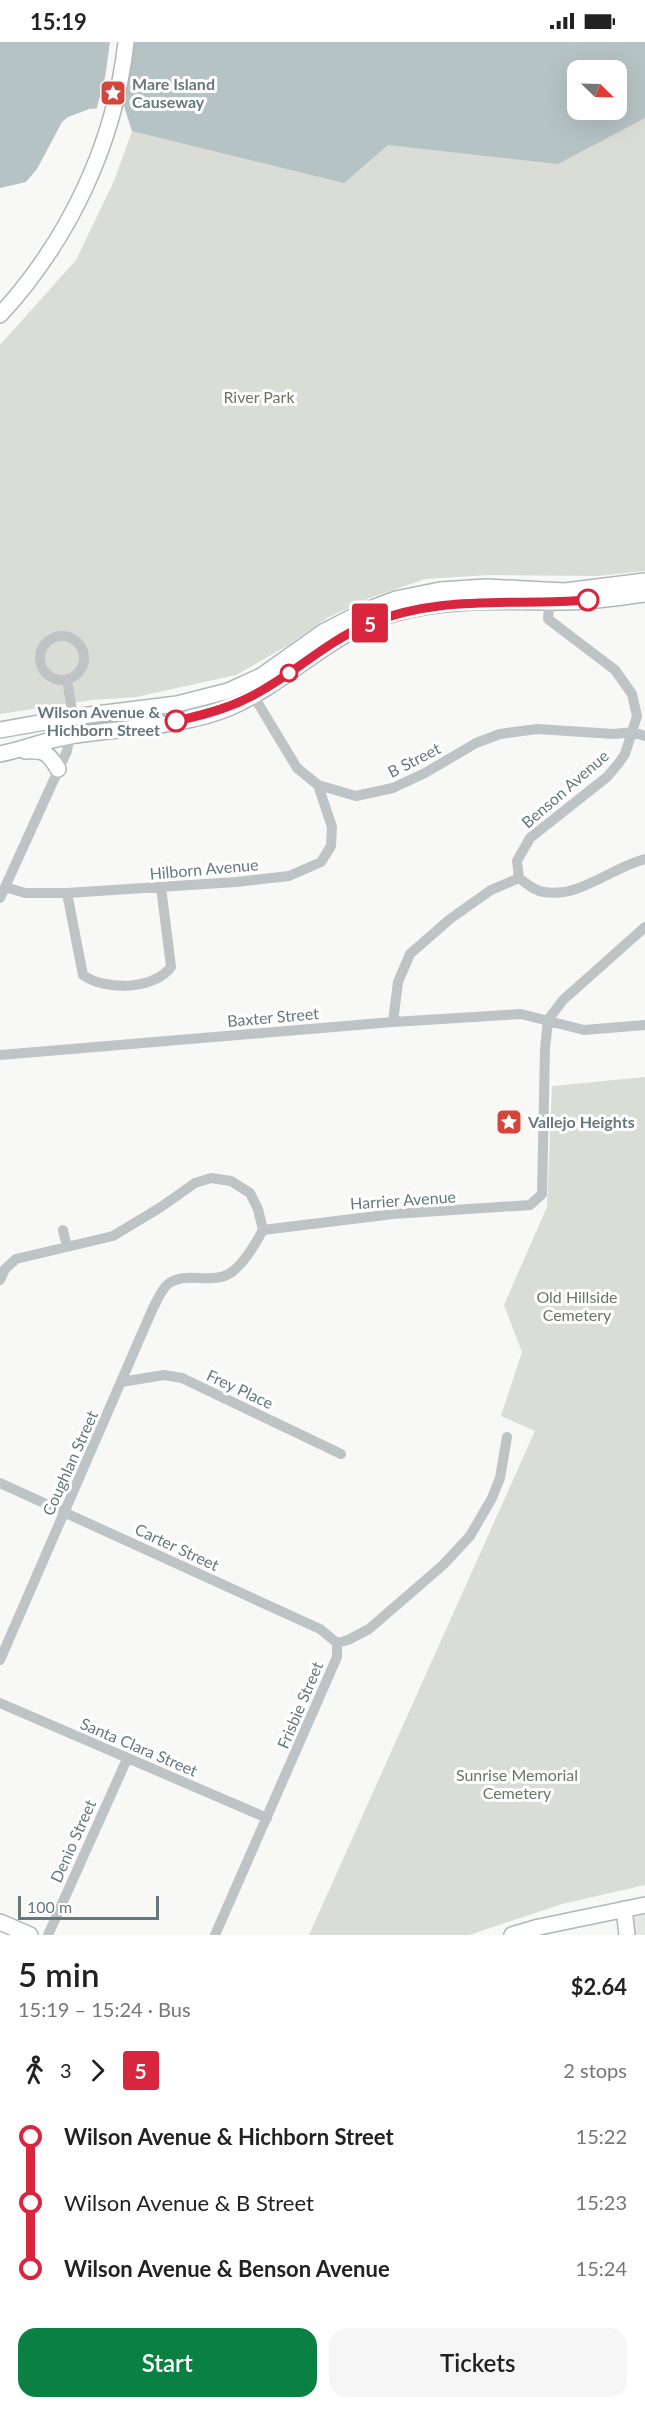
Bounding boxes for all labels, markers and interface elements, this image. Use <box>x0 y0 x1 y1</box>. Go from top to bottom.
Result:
text: 15:19 <box>30 8 87 35</box>
north arrow <box>567 60 627 120</box>
map controls <box>567 60 627 120</box>
place label: Mare Island Causeway <box>132 74 215 111</box>
place icon: Mare Island Causeway <box>98 78 128 108</box>
park label: River Park <box>223 387 295 406</box>
unlabelled marker <box>577 589 599 611</box>
line badge: 5 <box>350 604 389 642</box>
text: 5 <box>364 611 376 636</box>
unlabelled marker <box>280 664 298 682</box>
place label: Wilson Avenue & Hichborn Street <box>37 702 160 739</box>
marker: Wilson Avenue & Hichborn Street <box>165 710 187 732</box>
street label: B Street <box>384 738 444 781</box>
street label: Benson Avenue <box>517 746 612 832</box>
street label: Hilborn Avenue <box>149 854 259 883</box>
street label: Baxter Street <box>226 1003 320 1030</box>
place icon: Vallejo Heights <box>494 1107 524 1137</box>
place label: Vallejo Heights <box>527 1112 635 1131</box>
street label: Harrier Avenue <box>349 1186 456 1213</box>
park label: Old Hillside Cemetery <box>536 1287 618 1324</box>
street label: Frey Place <box>204 1365 277 1412</box>
street label: Coughlan Street <box>38 1407 101 1518</box>
street label: Carter Street <box>132 1519 222 1574</box>
street label: Frisbie Street <box>273 1658 326 1751</box>
street label: Santa Clara Street <box>78 1713 201 1780</box>
park label: Sunrise Memorial Cemetery <box>456 1765 578 1802</box>
street label: Denio Street <box>46 1796 99 1885</box>
scale bar <box>18 1893 159 1920</box>
text: 100 m <box>27 1897 72 1916</box>
text: 5 min <box>18 1954 99 1994</box>
text: $2.64 <box>571 1973 627 2000</box>
text: 15:19 – 15:24 · Bus <box>18 1997 191 2021</box>
icon: walk <box>18 2054 51 2087</box>
icon: forward <box>81 2054 114 2087</box>
text: 3 <box>60 2058 72 2082</box>
text: 5 <box>135 2058 147 2083</box>
text: 2 stops <box>563 2058 627 2082</box>
text: Wilson Avenue & Hichborn Street <box>64 2123 394 2150</box>
text: 15:22 <box>576 2124 627 2148</box>
text: Wilson Avenue & B Street <box>64 2189 314 2216</box>
text: 15:23 <box>576 2190 627 2214</box>
text: Wilson Avenue & Benson Avenue <box>64 2255 390 2282</box>
text: 15:24 <box>576 2256 627 2280</box>
button: Start <box>18 2328 317 2397</box>
button: Tickets <box>329 2328 627 2397</box>

